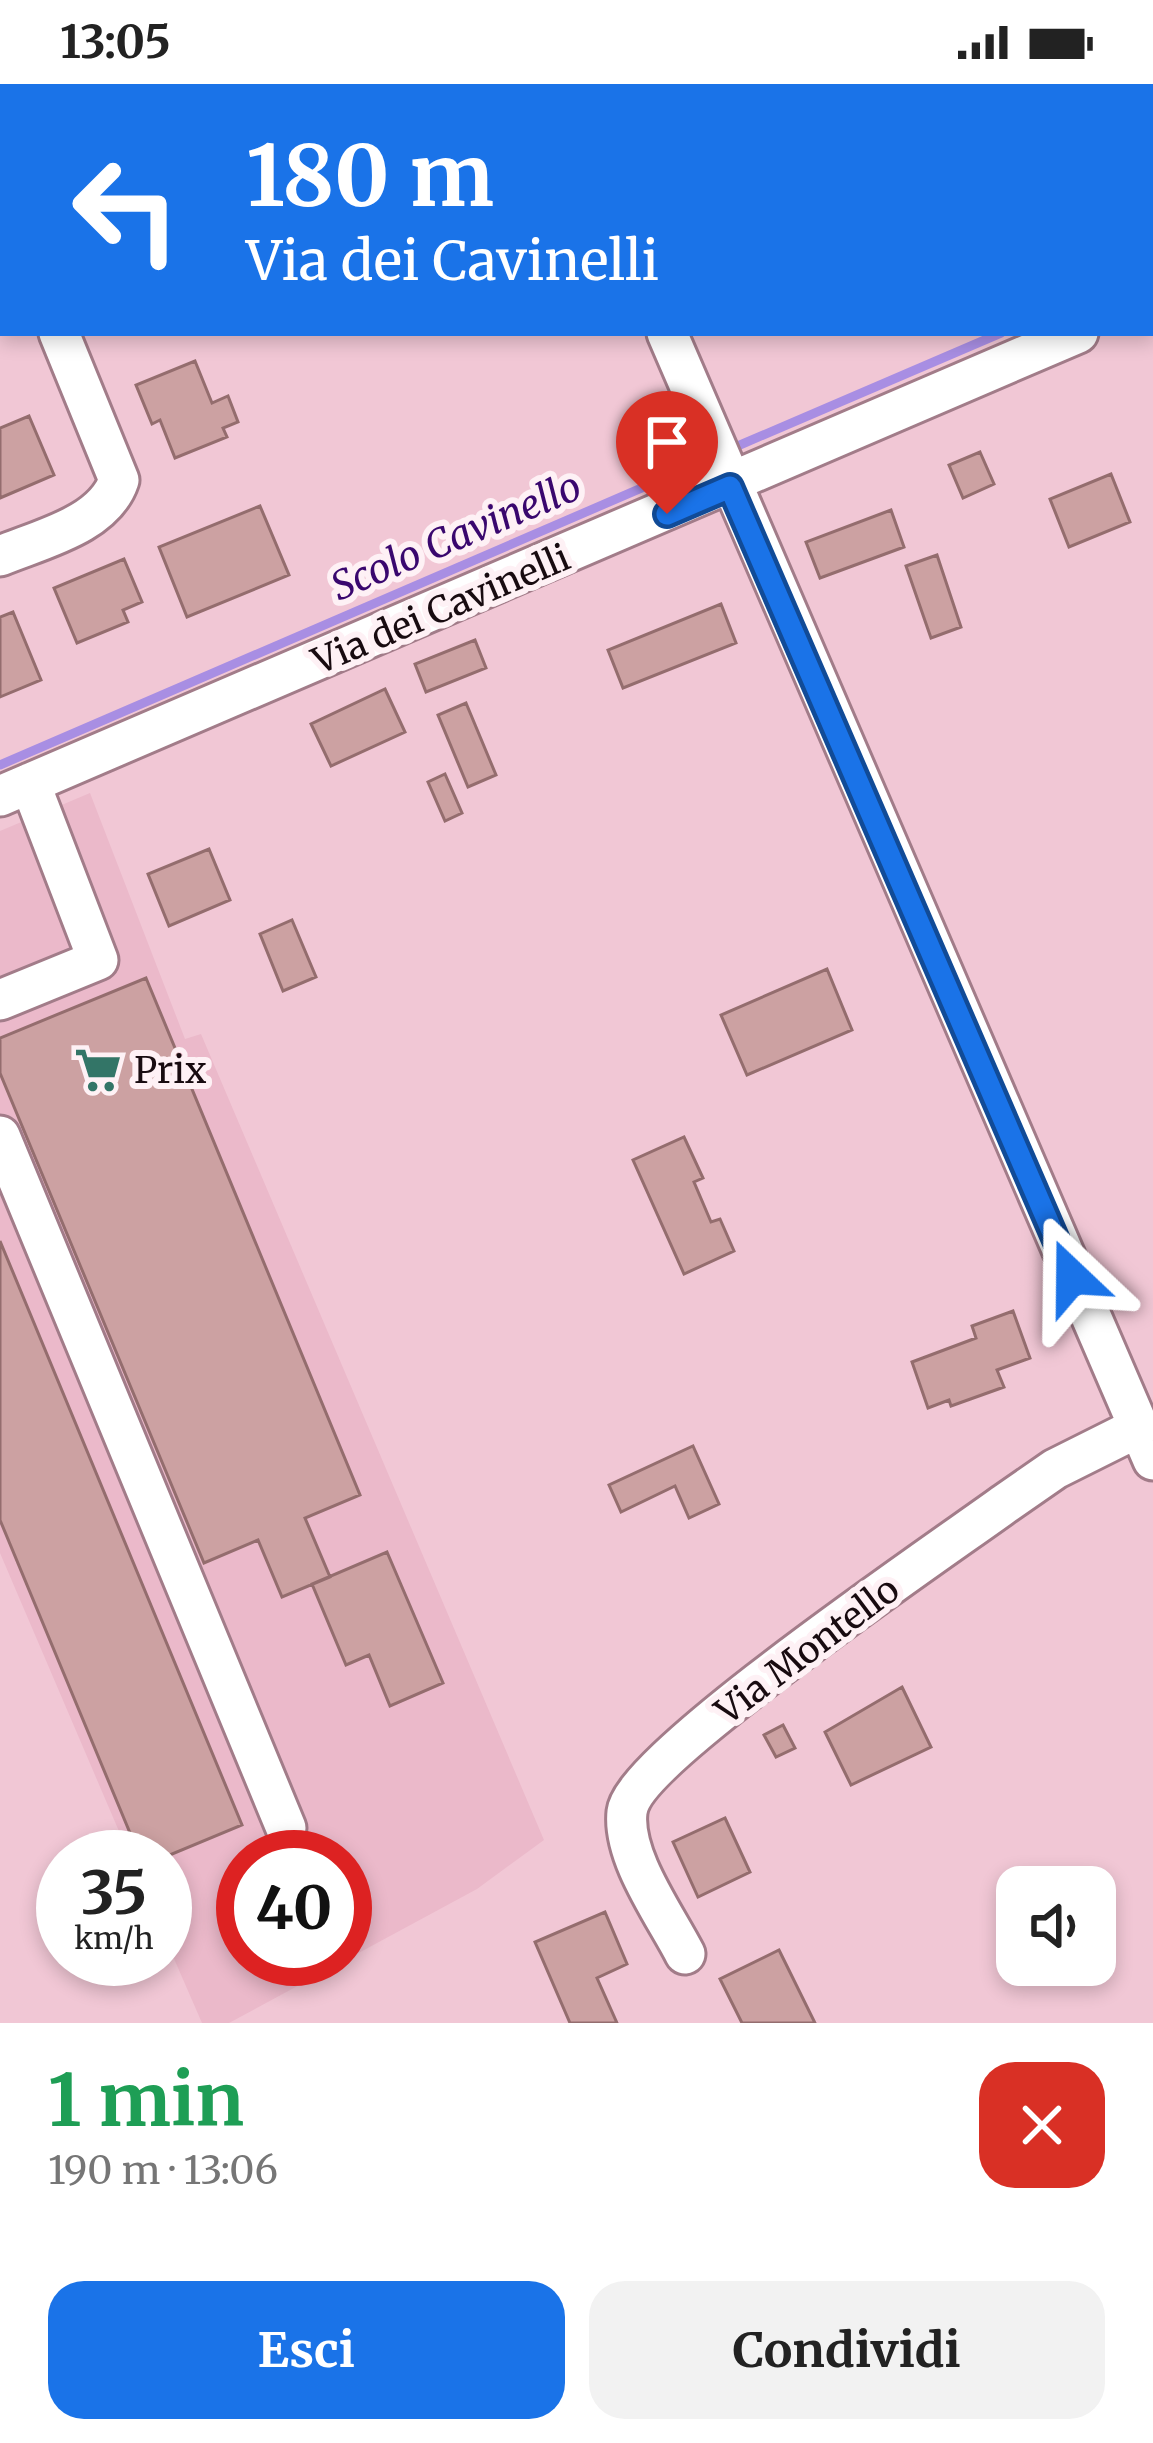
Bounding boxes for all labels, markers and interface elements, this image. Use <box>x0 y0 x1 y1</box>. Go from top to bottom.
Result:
text: 13:05 <box>60 14 171 70</box>
text: 180 m <box>246 123 494 229</box>
icon: left <box>48 132 204 288</box>
text: Via dei Cavinelli <box>246 227 659 295</box>
pin <box>616 391 718 514</box>
icon: arrive <box>634 409 700 475</box>
water label: Scolo Cavinello <box>324 462 588 611</box>
street label: Via dei Cavinelli <box>305 535 577 684</box>
supermarket icon: Prix <box>73 1045 123 1095</box>
place label: Prix <box>134 1048 207 1093</box>
position arrow <box>1009 1214 1135 1340</box>
street label: Via Montello <box>706 1567 908 1735</box>
speed limit sign: 40 <box>216 1830 372 1986</box>
text: 35 <box>81 1855 147 1930</box>
map controls <box>996 1866 1116 1986</box>
button: sound <box>996 1866 1116 1986</box>
text: km/h <box>74 1919 154 1957</box>
text: 1 min <box>48 2055 244 2146</box>
button: close <box>979 2062 1105 2188</box>
text: 190 m · 13:06 <box>48 2146 278 2195</box>
button: Esci <box>48 2281 565 2419</box>
button: Condividi <box>589 2281 1105 2419</box>

